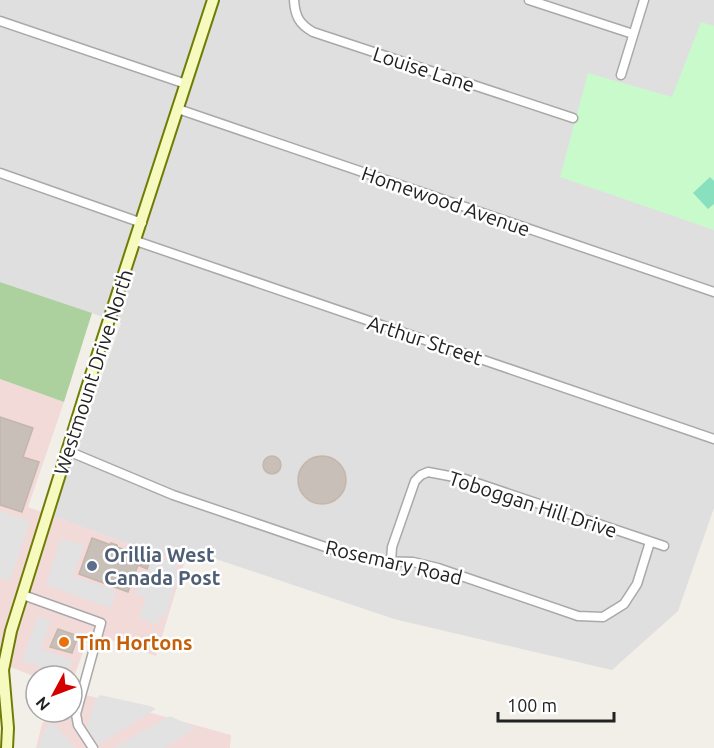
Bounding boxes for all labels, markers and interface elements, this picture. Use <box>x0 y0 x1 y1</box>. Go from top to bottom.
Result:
street label: Louise Lane <box>370 42 478 96</box>
street label: Homewood Avenue <box>359 161 533 241</box>
street label: Westmount Drive North <box>49 266 137 478</box>
street label: Arthur Street <box>365 311 485 369</box>
street label: Toboggan Hill Drive <box>446 466 620 542</box>
street label: Rosemary Road <box>323 535 465 589</box>
place label: Orillia West Canada Post <box>104 543 221 589</box>
marker: Orillia West Canada Post <box>85 559 99 573</box>
place label: Tim Hortons <box>76 631 192 654</box>
marker: Tim Hortons <box>57 635 71 649</box>
north arrow <box>24 664 84 724</box>
scale bar <box>498 685 614 723</box>
text: N <box>32 693 53 714</box>
text: 100 m <box>507 695 557 715</box>

